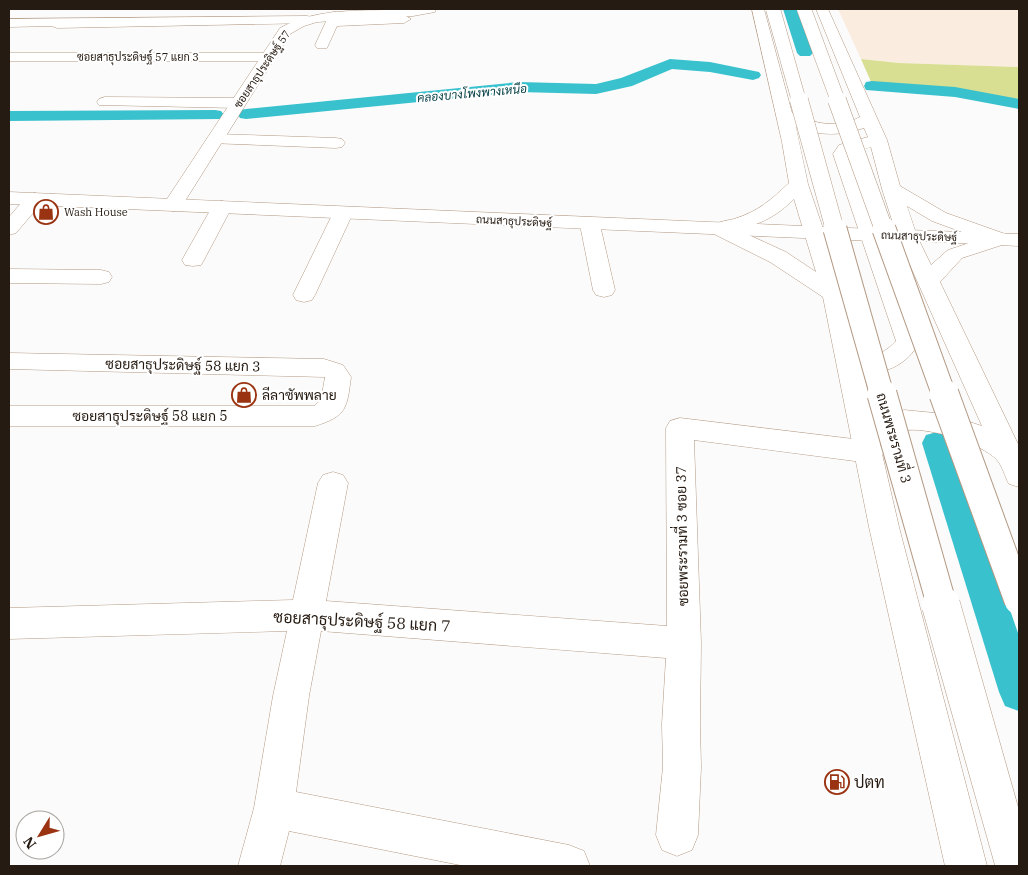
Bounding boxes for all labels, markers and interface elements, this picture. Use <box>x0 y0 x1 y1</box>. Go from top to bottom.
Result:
street label: ซอยสาธุประดิษฐ์ 57 <box>230 27 295 112</box>
street label: ซอยสาธุประดิษฐ์ 57 แยก 3 <box>77 49 199 66</box>
water label: คลองบางโพงพางเหนือ <box>416 81 528 105</box>
shop icon: Wash House <box>33 199 59 225</box>
place label: Wash House <box>64 205 128 219</box>
street label: ถนนสาธุประดิษฐ์ <box>475 211 553 232</box>
street label: ถนนสาธุประดิษฐ์ <box>881 227 958 246</box>
street label: ซอยสาธุประดิษฐ์ 58 แยก 3 <box>105 355 261 376</box>
shop icon: ลีลาซัพพลาย <box>231 382 257 408</box>
place label: ลีลาซัพพลาย <box>262 386 337 404</box>
street label: ถนนพระรามที่ 3 <box>872 390 918 485</box>
street label: ซอยสาธุประดิษฐ์ 58 แยก 5 <box>72 407 228 426</box>
street label: ซอยพระรามที่ 3 ซอย 37 <box>669 466 692 606</box>
street label: ซอยสาธุประดิษฐ์ 58 แยก 7 <box>273 604 451 638</box>
fuel station icon: ปตท <box>824 769 850 795</box>
place label: ปตท <box>854 772 885 792</box>
north arrow <box>15 810 65 860</box>
text: N <box>19 833 40 853</box>

